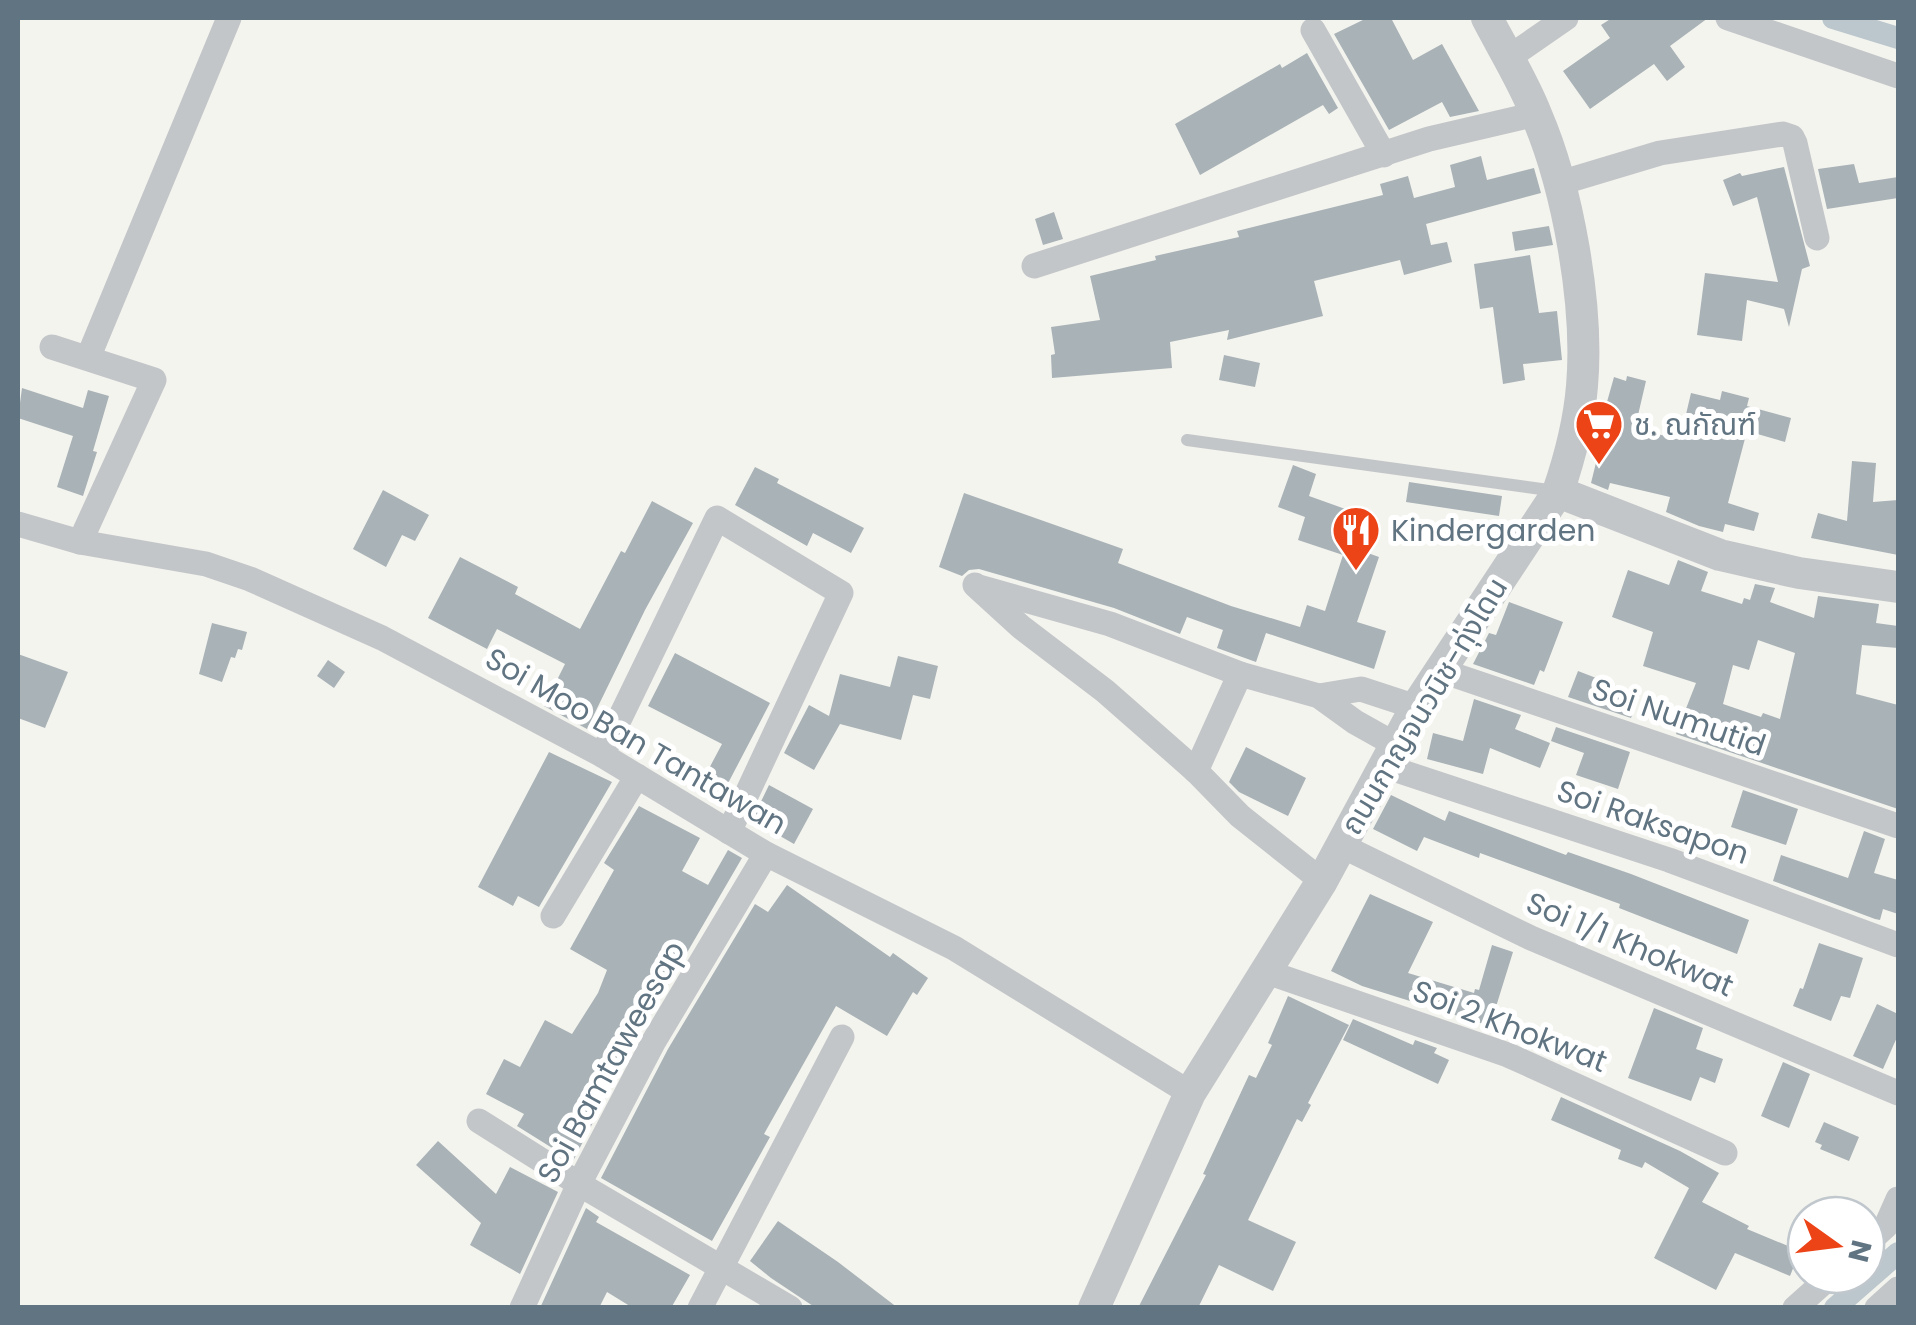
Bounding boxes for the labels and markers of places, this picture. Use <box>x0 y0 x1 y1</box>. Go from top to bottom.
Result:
supermarket icon: ช. ณกัณฑ์ <box>1573 398 1625 466</box>
place label: ช. ณกัณฑ์ <box>1634 403 1756 446</box>
restaurant icon: Kindergarden <box>1330 504 1382 572</box>
place label: Kindergarden <box>1391 509 1595 552</box>

